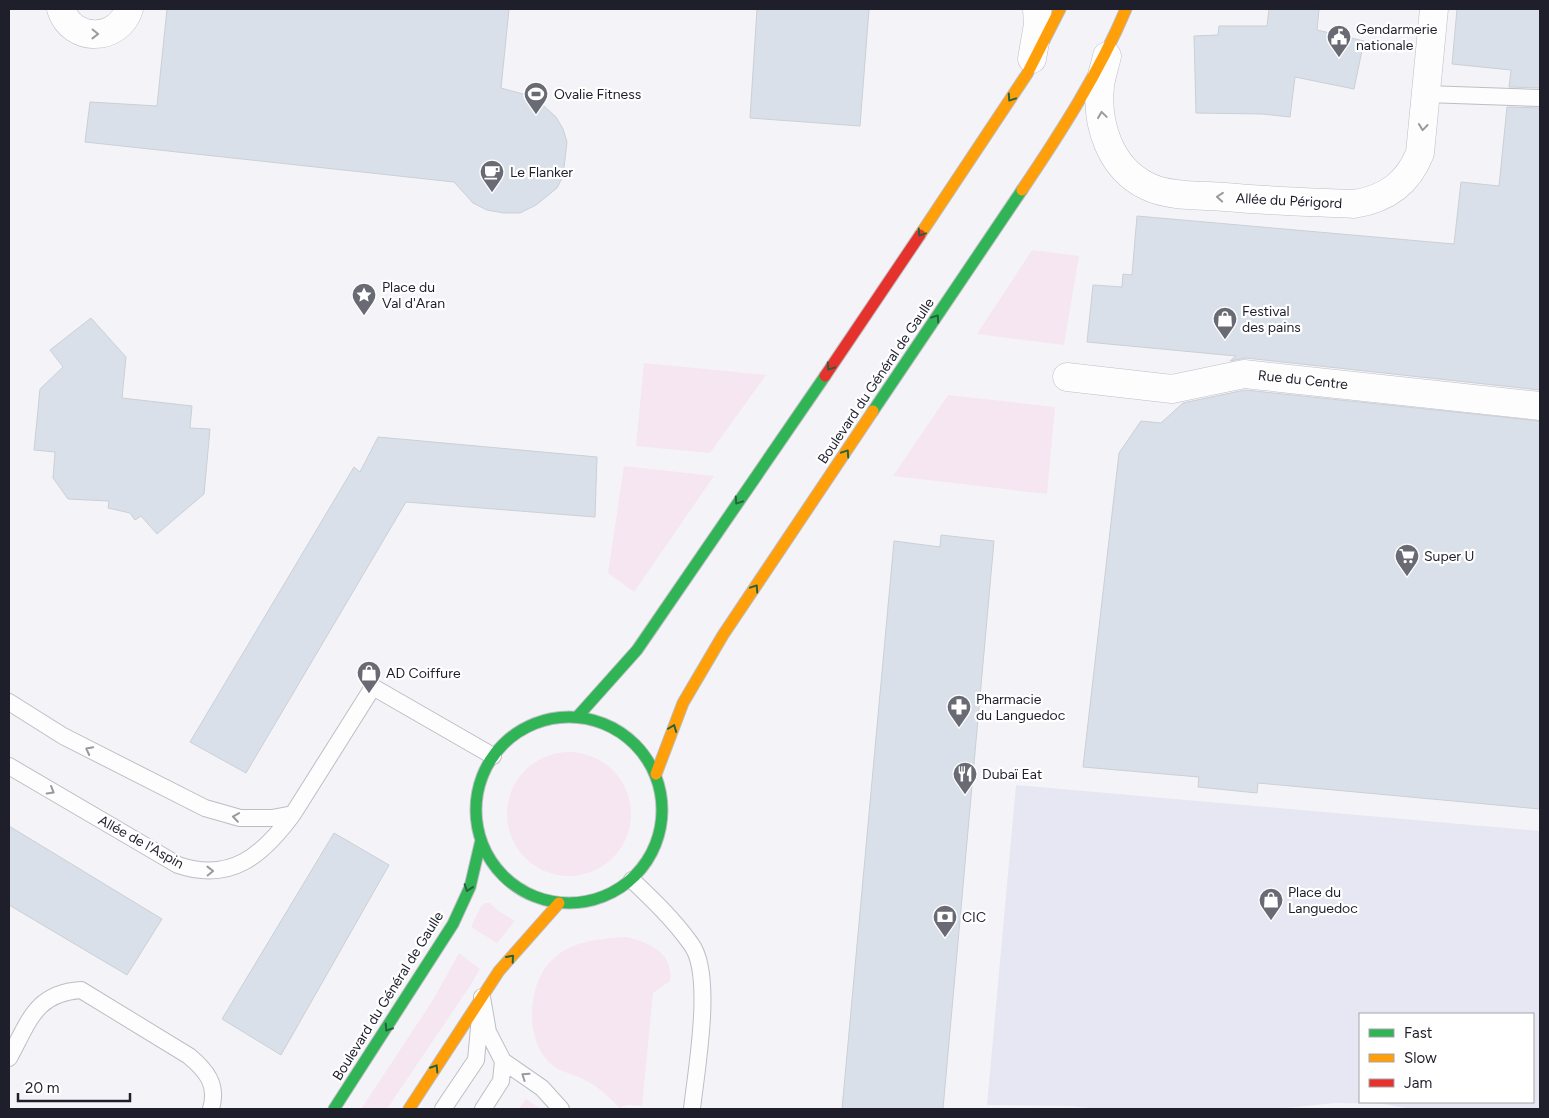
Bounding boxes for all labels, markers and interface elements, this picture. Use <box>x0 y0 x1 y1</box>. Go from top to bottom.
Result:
place label: Gendarmerie nationale <box>1356 21 1438 54</box>
public building icon: Gendarmerie nationale <box>1326 24 1352 58</box>
one-way arrow <box>91 28 99 39</box>
sports icon: Ovalie Fitness <box>523 81 549 115</box>
place label: Ovalie Fitness <box>554 86 641 103</box>
one-way arrow <box>1008 92 1017 101</box>
one-way arrow <box>1097 111 1107 119</box>
one-way arrow <box>1417 123 1428 131</box>
cafe icon: Le Flanker <box>479 159 505 193</box>
place label: Le Flanker <box>510 164 573 181</box>
street label: Allée du Périgord <box>1235 190 1343 212</box>
one-way arrow <box>1215 192 1223 203</box>
one-way arrow <box>918 227 927 236</box>
place label: Place du Val d'Aran <box>382 279 445 312</box>
place icon: Place du Val d'Aran <box>351 282 377 316</box>
street label: Boulevard du Général de Gaulle <box>814 295 938 467</box>
place label: Festival des pains <box>1242 303 1301 336</box>
shop icon: Festival des pains <box>1212 306 1238 340</box>
one-way arrow <box>930 315 939 324</box>
one-way arrow <box>827 361 836 371</box>
street label: Rue du Centre <box>1257 367 1349 393</box>
one-way arrow <box>839 449 849 458</box>
one-way arrow <box>735 495 744 505</box>
supermarket icon: Super U <box>1394 543 1420 577</box>
place label: Super U <box>1424 548 1474 565</box>
one-way arrow <box>749 584 758 594</box>
shop icon: AD Coiffure <box>356 660 382 694</box>
place label: AD Coiffure <box>386 665 461 682</box>
place label: Pharmacie du Languedoc <box>976 691 1066 724</box>
pharmacy icon: Pharmacie du Languedoc <box>946 694 972 728</box>
one-way arrow <box>667 724 678 733</box>
one-way arrow <box>85 746 94 756</box>
restaurant icon: Dubaï Eat <box>952 761 978 795</box>
place label: Dubaï Eat <box>982 766 1042 783</box>
one-way arrow <box>45 785 54 795</box>
street label: Allée de l'Aspin <box>95 812 187 873</box>
one-way arrow <box>232 812 240 823</box>
one-way arrow <box>206 866 214 876</box>
one-way arrow <box>464 883 474 891</box>
place label: Place du Languedoc <box>1288 884 1358 917</box>
shop icon: Place du Languedoc <box>1258 887 1284 921</box>
bank icon: CIC <box>932 904 958 938</box>
street label: Boulevard du Général de Gaulle <box>329 908 447 1084</box>
place label: CIC <box>962 909 986 926</box>
one-way arrow <box>505 954 514 963</box>
legend <box>1359 1013 1534 1103</box>
one-way arrow <box>384 1023 394 1032</box>
text: Fast <box>1404 1024 1433 1042</box>
text: Slow <box>1404 1049 1437 1067</box>
one-way arrow <box>429 1065 438 1074</box>
scale bar <box>18 1070 130 1102</box>
one-way arrow <box>521 1073 530 1083</box>
text: Jam <box>1404 1074 1432 1092</box>
text: 20 m <box>25 1079 59 1097</box>

